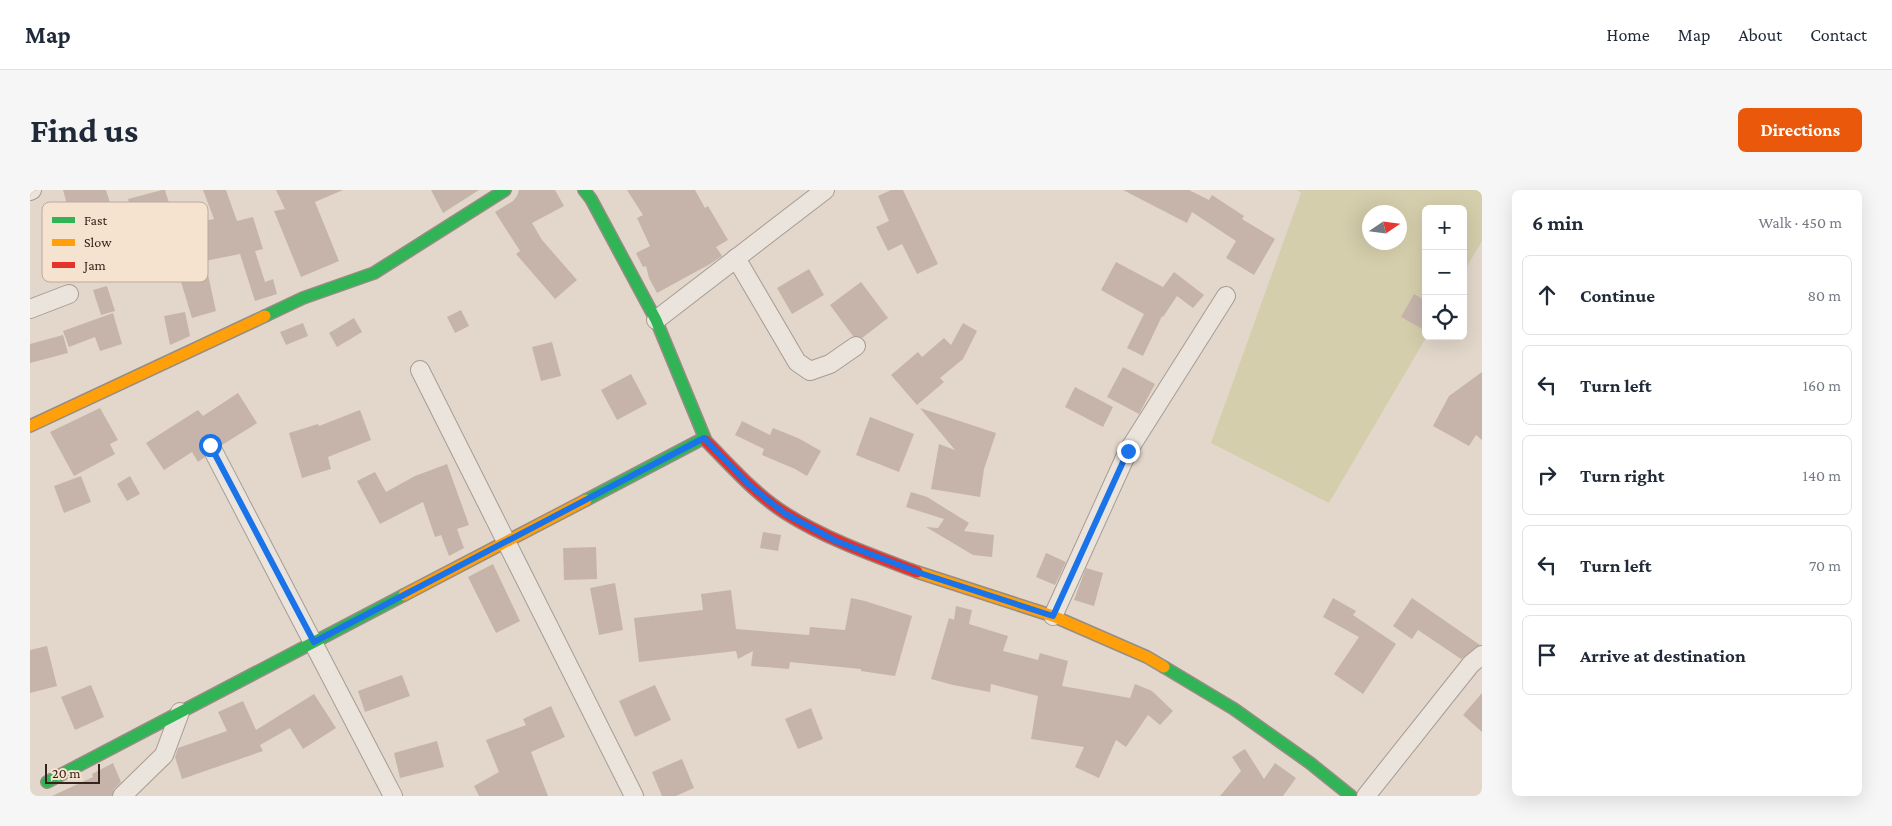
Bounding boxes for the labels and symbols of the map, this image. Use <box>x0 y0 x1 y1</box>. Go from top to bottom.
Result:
legend <box>42 202 208 282</box>
north arrow <box>1362 205 1407 250</box>
text: Fast <box>84 212 108 228</box>
text: Slow <box>84 234 112 250</box>
text: Jam <box>82 257 106 273</box>
route start <box>199 434 222 457</box>
route end <box>1117 440 1140 463</box>
scale bar <box>45 761 100 784</box>

